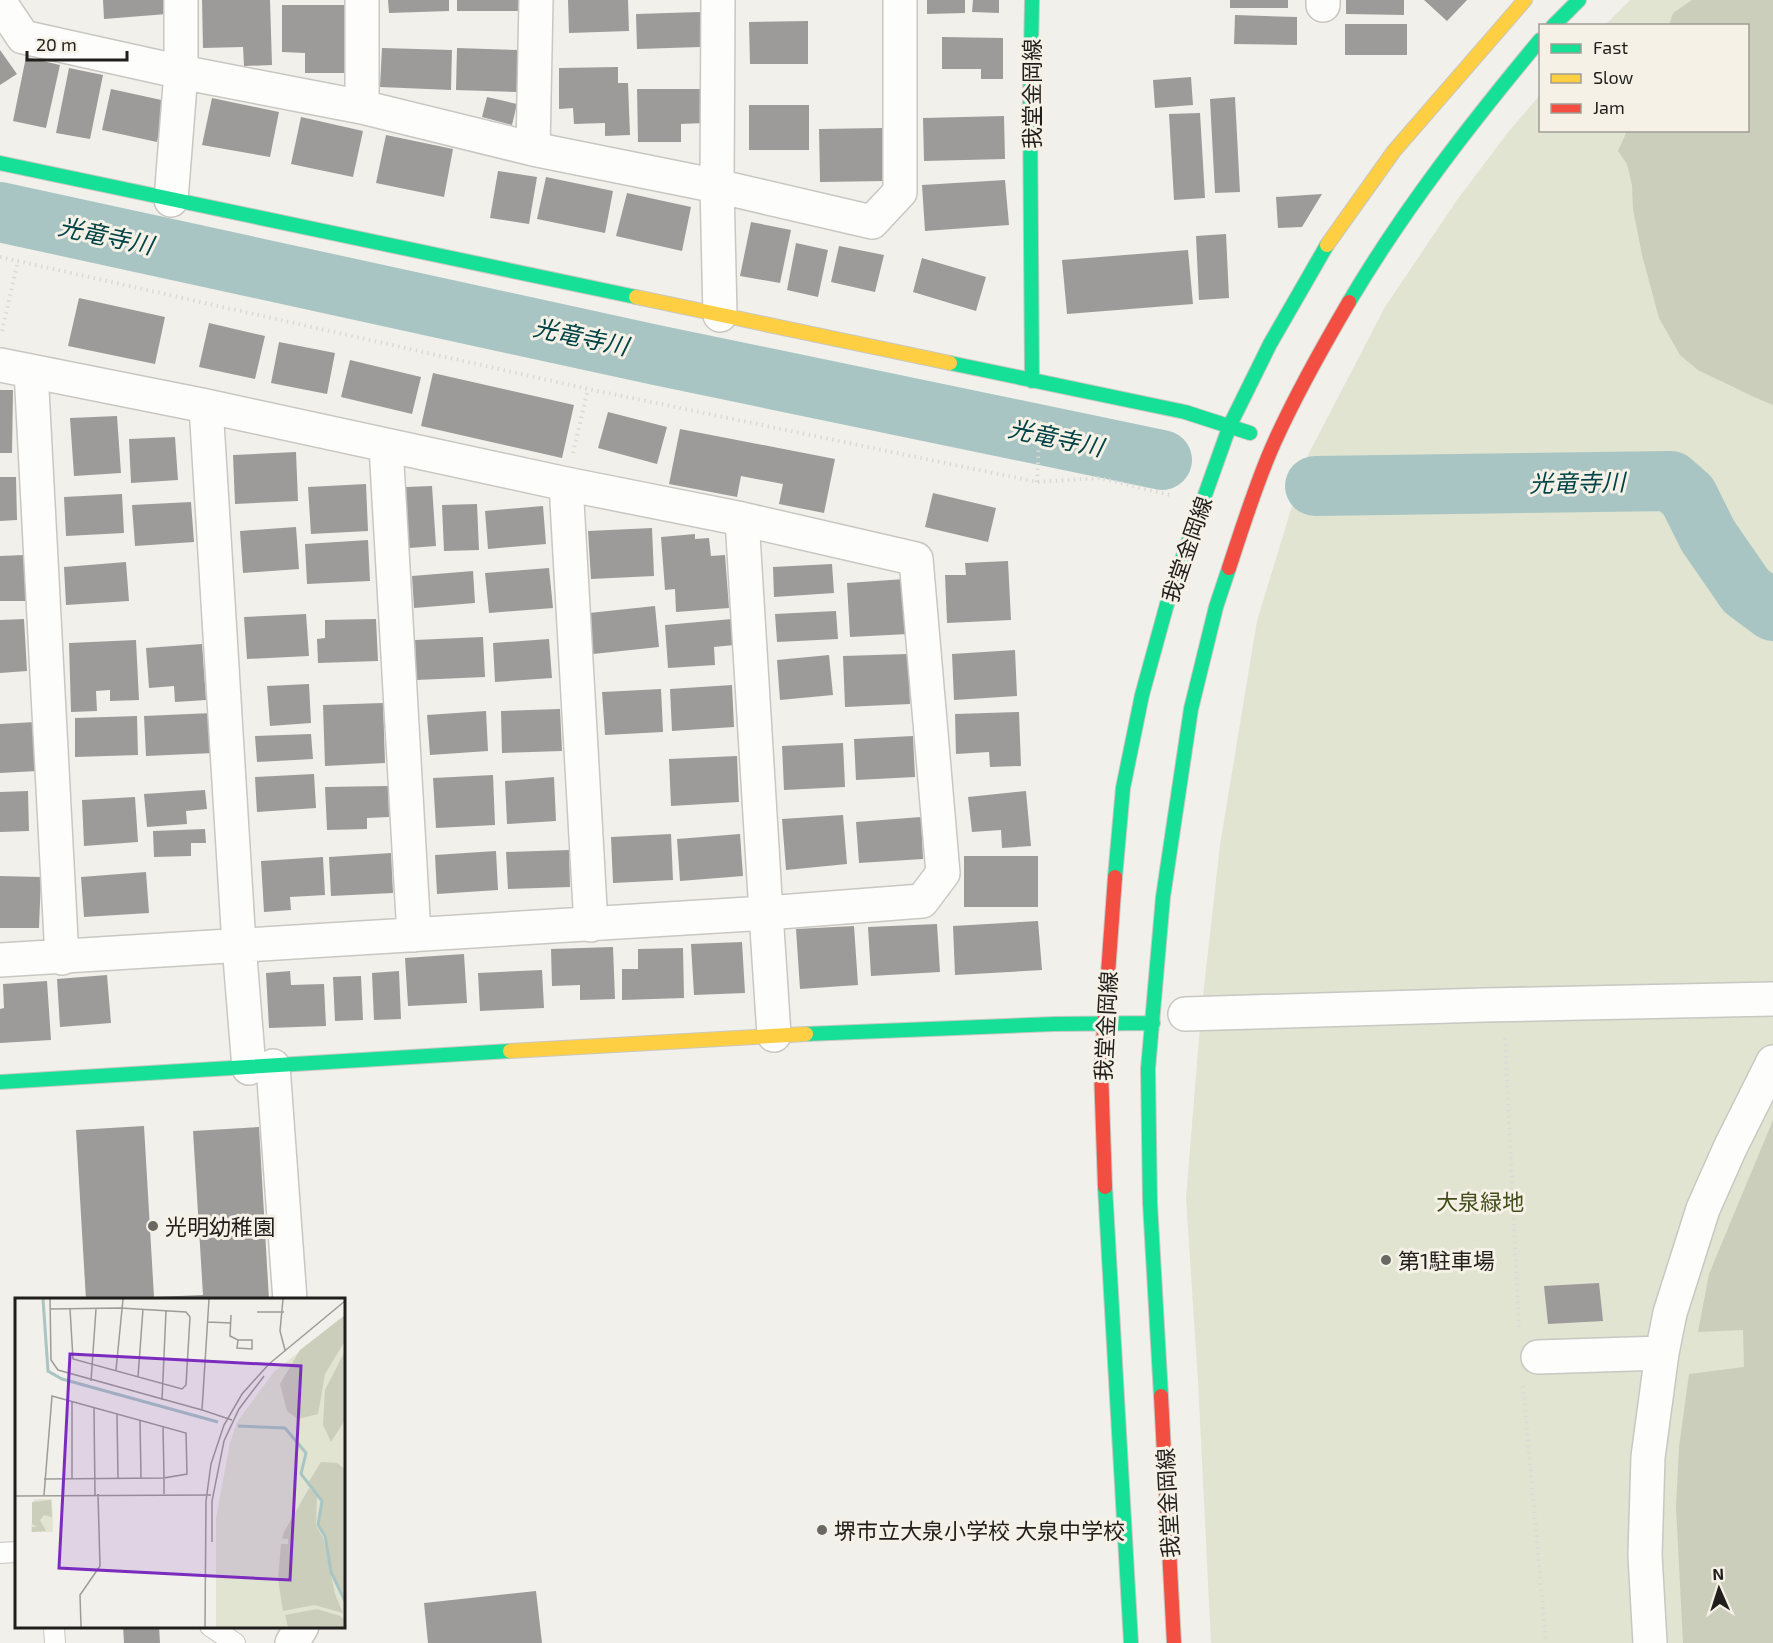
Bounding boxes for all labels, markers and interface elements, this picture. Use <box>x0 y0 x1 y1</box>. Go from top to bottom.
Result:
scale bar <box>27 24 128 62</box>
legend <box>1539 24 1749 132</box>
text: 20 m <box>36 33 77 55</box>
text: Fast <box>1593 36 1628 58</box>
street label: 我堂金岡線 <box>1018 39 1044 149</box>
text: Slow <box>1593 66 1634 88</box>
text: Jam <box>1593 96 1625 118</box>
water label: 光竜寺川 <box>56 211 159 260</box>
water label: 光竜寺川 <box>531 312 634 361</box>
water label: 光竜寺川 <box>1006 413 1109 462</box>
water label: 光竜寺川 <box>1529 467 1628 497</box>
street label: 我堂金岡線 <box>1156 493 1216 605</box>
street label: 我堂金岡線 <box>1089 970 1121 1082</box>
park label: 大泉緑地 <box>1436 1188 1524 1214</box>
place label: 光明幼稚園 <box>165 1213 275 1239</box>
marker: 光明幼稚園 <box>146 1219 160 1233</box>
place label: 第1駐車場 <box>1398 1247 1495 1273</box>
marker: 第1駐車場 <box>1379 1253 1393 1267</box>
inset map <box>15 1298 345 1628</box>
street label: 我堂金岡線 <box>1151 1447 1183 1559</box>
place label: 堺市立大泉小学校 大泉中学校 <box>834 1517 1125 1543</box>
marker: 堺市立大泉小学校 大泉中学校 <box>815 1523 829 1537</box>
north arrow <box>1689 1559 1749 1619</box>
text: N <box>1712 1564 1724 1583</box>

